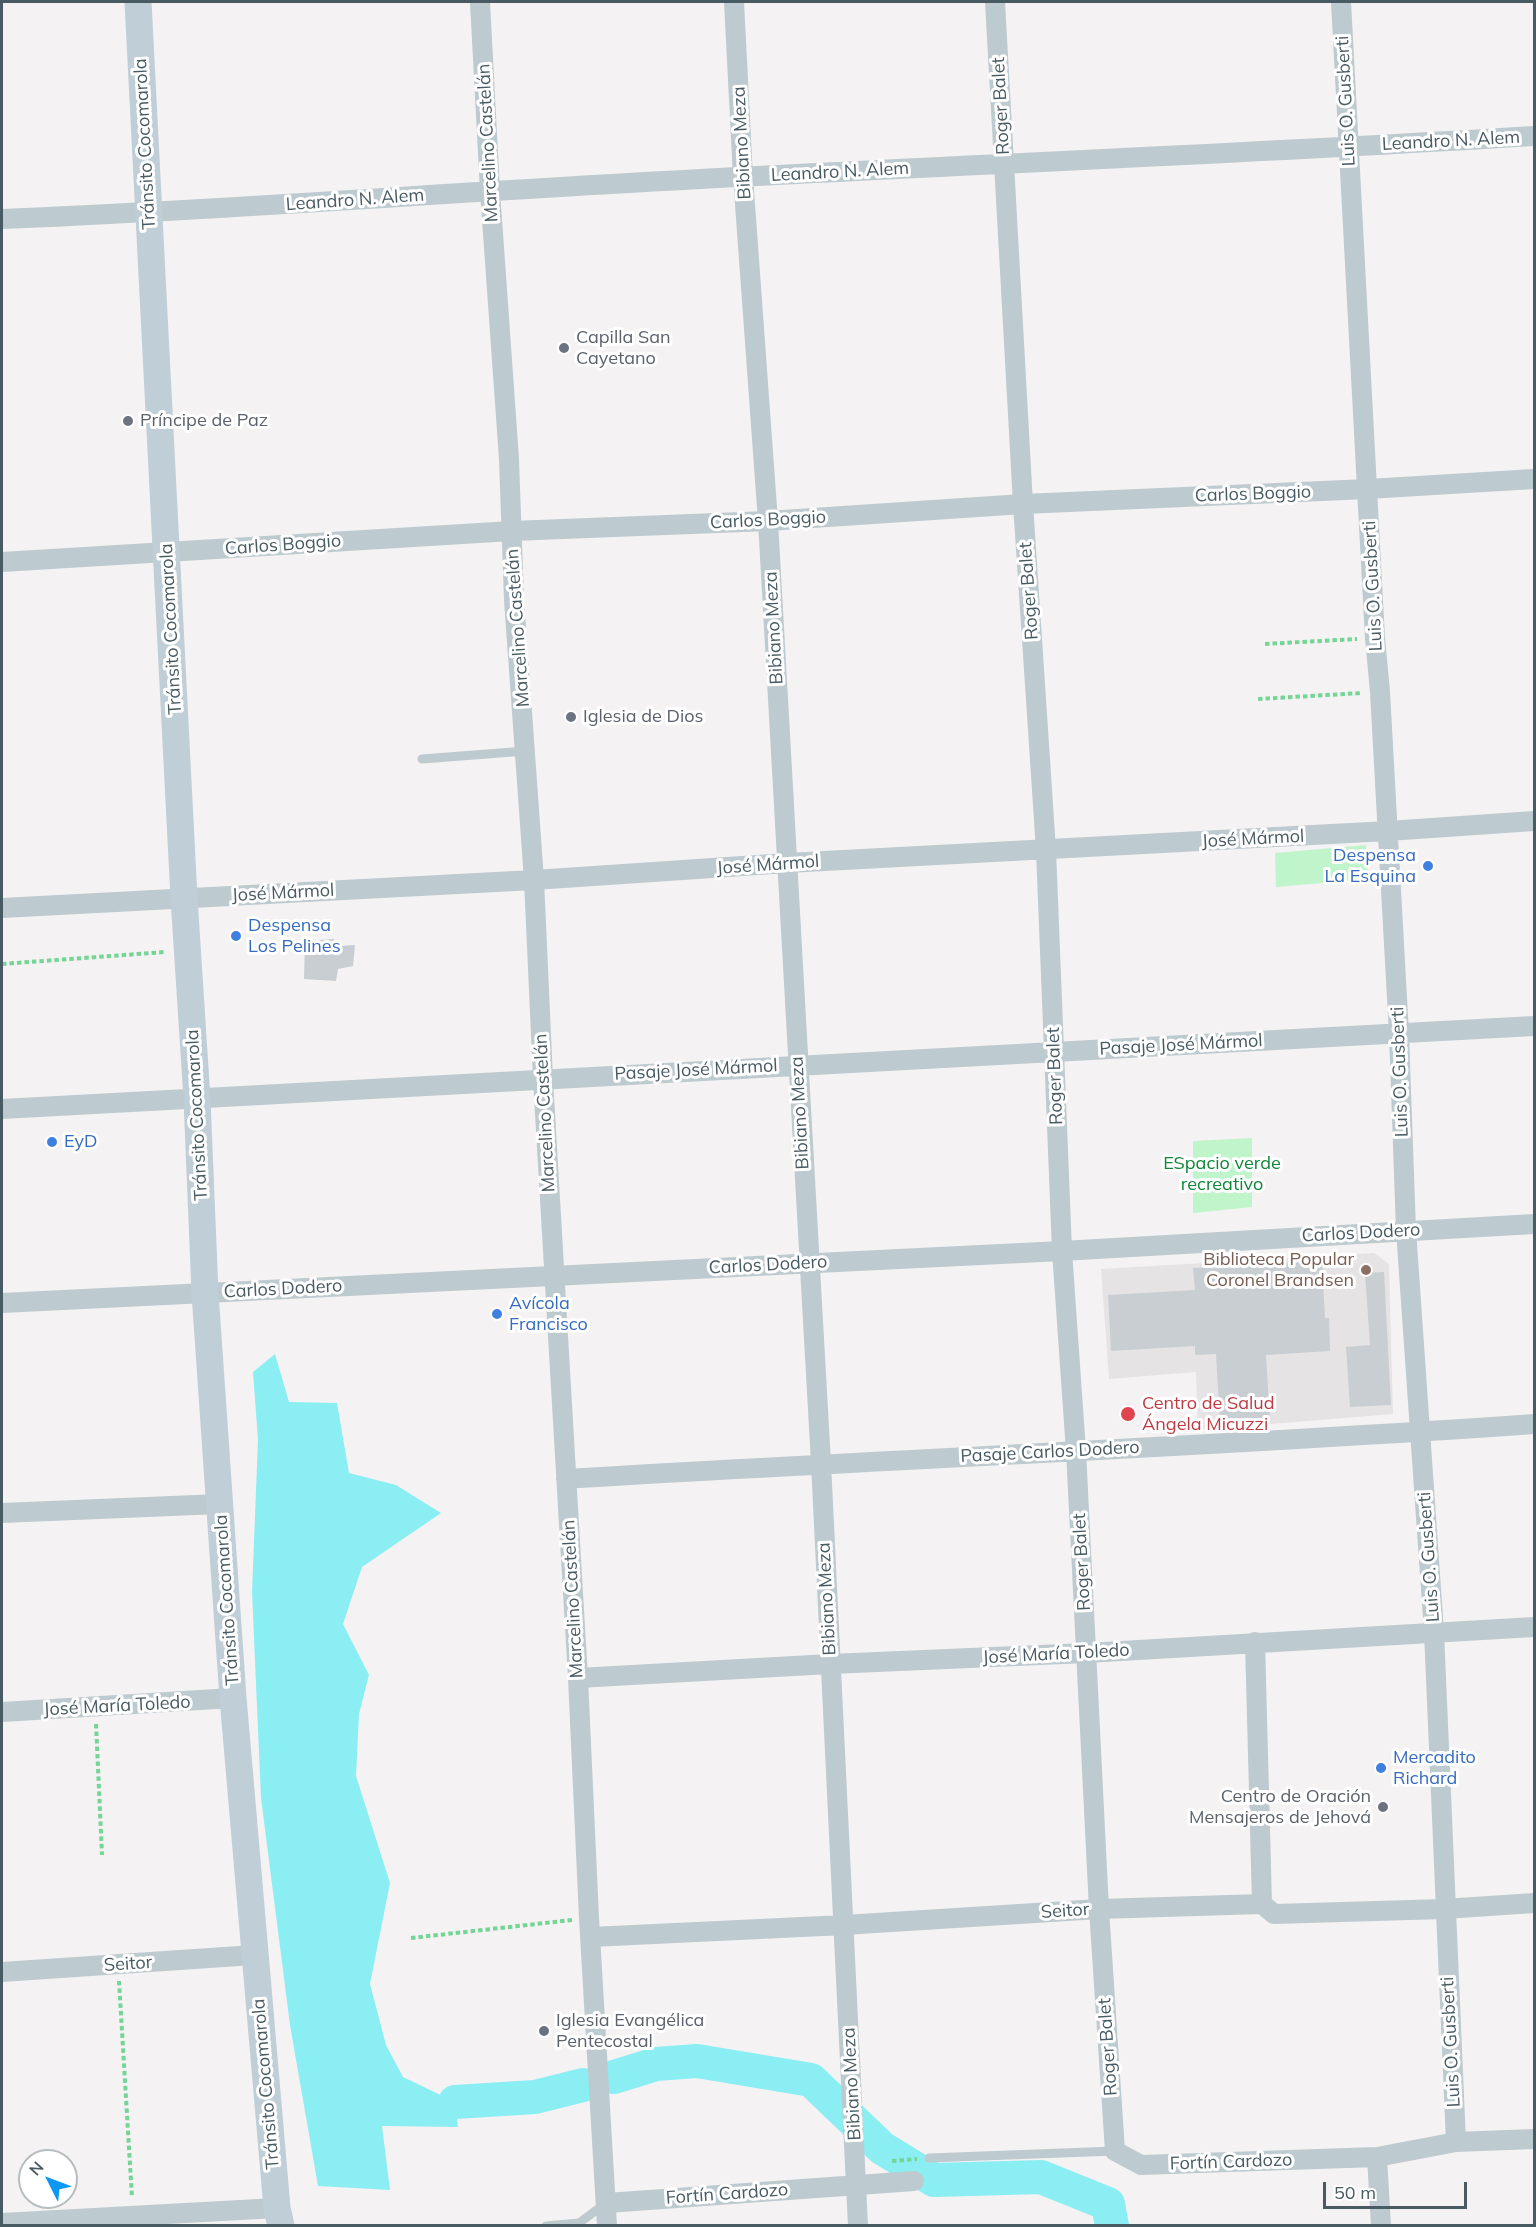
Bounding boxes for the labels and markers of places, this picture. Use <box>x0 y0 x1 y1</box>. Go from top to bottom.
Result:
place label: Capilla San Cayetano <box>576 327 671 370</box>
marker: Capilla San Cayetano <box>557 341 571 355</box>
place label: Príncipe de Paz <box>140 410 268 432</box>
marker: Príncipe de Paz <box>121 414 135 428</box>
place label: Iglesia de Dios <box>583 706 704 728</box>
marker: Iglesia de Dios <box>564 710 578 724</box>
place label: Despensa La Esquina <box>1324 845 1416 888</box>
marker: Despensa La Esquina <box>1421 859 1435 873</box>
place label: Despensa Los Pelines <box>248 915 341 958</box>
marker: Despensa Los Pelines <box>229 929 243 943</box>
place label: EyD <box>64 1131 97 1153</box>
marker: EyD <box>45 1135 59 1149</box>
place label: Biblioteca Popular Coronel Brandsen <box>1203 1249 1354 1292</box>
marker: Biblioteca Popular Coronel Brandsen <box>1359 1263 1373 1277</box>
place label: Avícola Francisco <box>509 1293 588 1336</box>
marker: Avícola Francisco <box>490 1307 504 1321</box>
place label: Centro de Salud Ángela Micuzzi <box>1142 1393 1274 1436</box>
marker: Centro de Salud Ángela Micuzzi <box>1119 1405 1137 1423</box>
place label: Mercadito Richard <box>1393 1747 1476 1790</box>
marker: Mercadito Richard <box>1374 1761 1388 1775</box>
place label: Centro de Oración Mensajeros de Jehová <box>1189 1786 1371 1828</box>
marker: Centro de Oración Mensajeros de Jehová <box>1376 1800 1390 1814</box>
place label: Iglesia Evangélica Pentecostal <box>556 2010 704 2052</box>
marker: Iglesia Evangélica Pentecostal <box>537 2024 551 2038</box>

